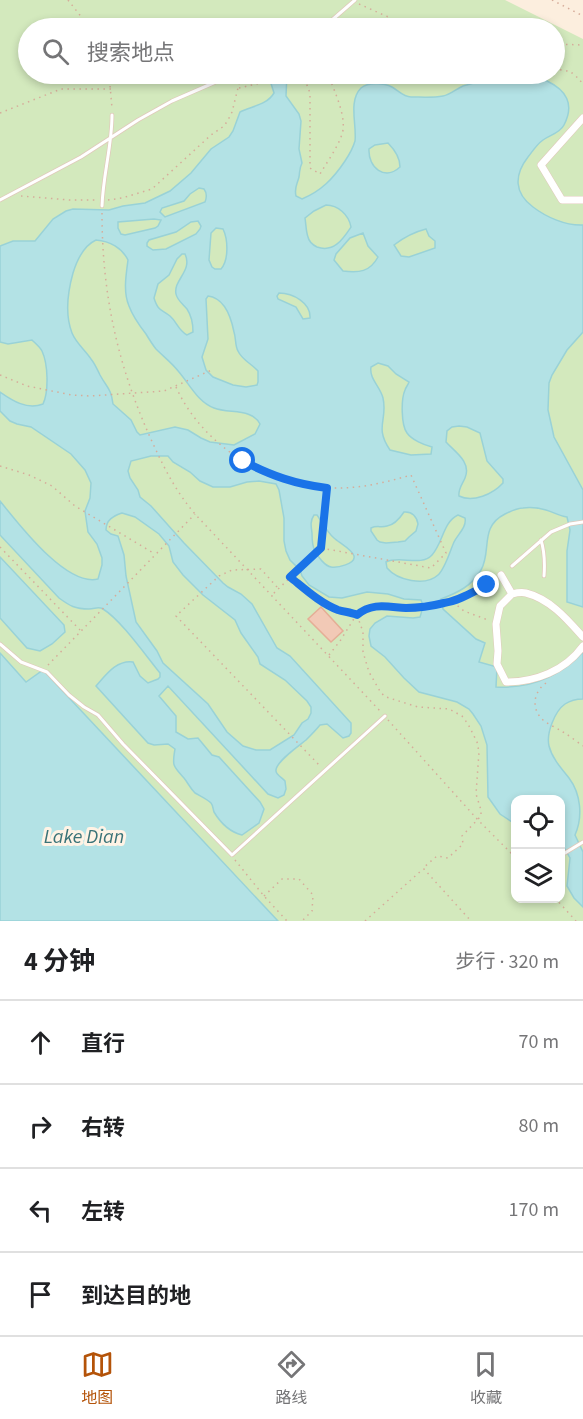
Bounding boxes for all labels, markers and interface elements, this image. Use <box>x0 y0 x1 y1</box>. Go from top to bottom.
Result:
search box <box>18 18 565 84</box>
icon: search <box>39 35 72 68</box>
text: 搜索地点 <box>87 37 175 69</box>
route start <box>229 447 255 473</box>
route end <box>473 571 499 597</box>
map controls <box>511 795 565 903</box>
button: locate <box>511 795 565 849</box>
water label: Lake Dian <box>44 823 124 851</box>
button: layers <box>511 849 565 903</box>
text: 4 分钟 <box>24 943 95 980</box>
text: 步行 · 320 m <box>456 948 559 976</box>
icon: ahead <box>24 1026 57 1059</box>
text: 直行 <box>81 1028 125 1060</box>
text: 70 m <box>519 1028 559 1056</box>
icon: right <box>24 1110 57 1143</box>
text: 右转 <box>81 1112 125 1144</box>
text: 80 m <box>519 1112 559 1140</box>
icon: left <box>24 1194 57 1227</box>
text: 左转 <box>81 1196 125 1228</box>
text: 170 m <box>509 1196 559 1224</box>
icon: arrive <box>24 1278 57 1311</box>
text: 到达目的地 <box>81 1280 191 1312</box>
tab: 地图 <box>81 1348 114 1409</box>
tab: 路线 <box>275 1348 308 1409</box>
tab: 收藏 <box>469 1348 502 1409</box>

